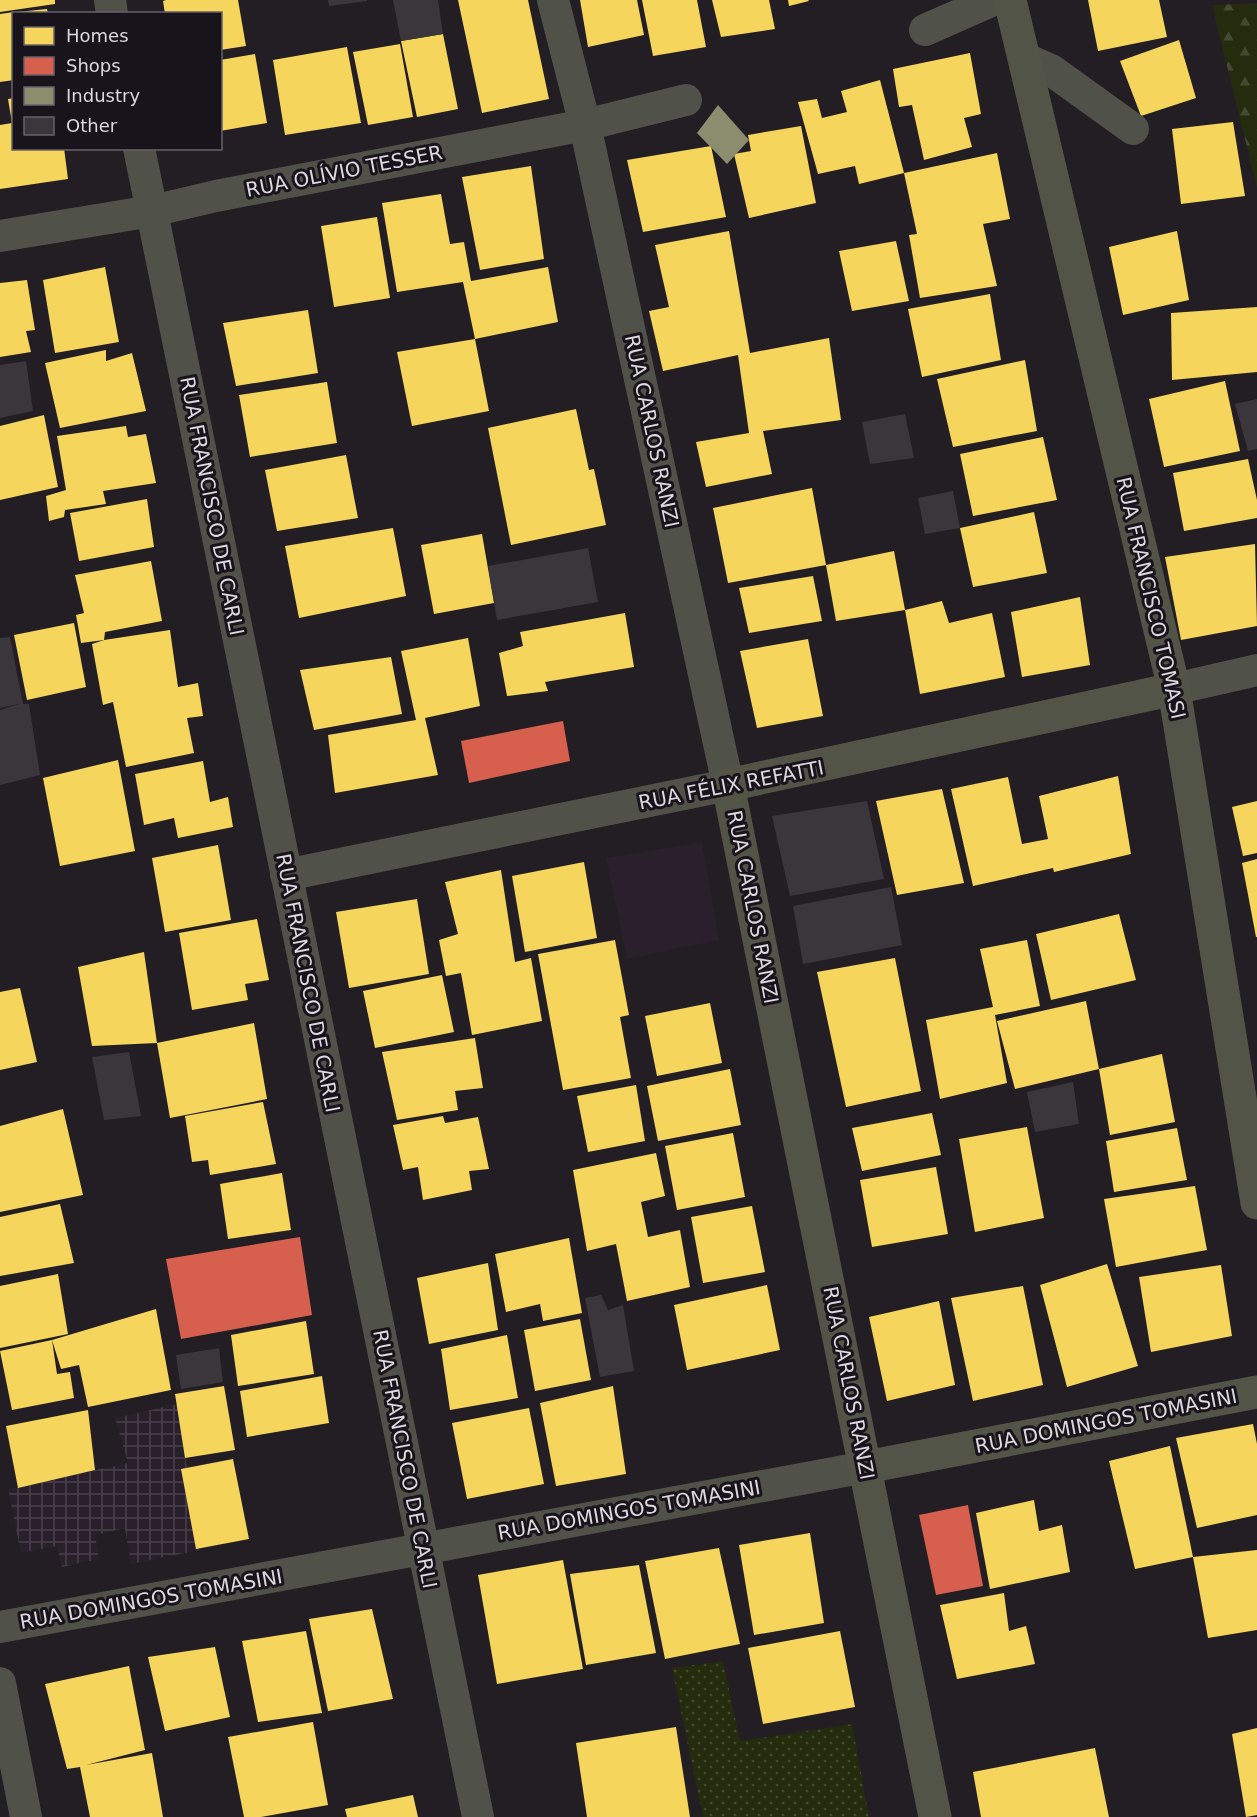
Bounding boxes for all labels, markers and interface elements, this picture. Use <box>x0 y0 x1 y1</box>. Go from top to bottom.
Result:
legend <box>12 12 222 150</box>
text: Homes <box>66 25 129 46</box>
text: Shops <box>66 55 121 76</box>
text: Industry <box>66 85 140 106</box>
text: Other <box>66 115 118 136</box>
street label: RUA OLÍVIO TESSER <box>244 140 444 202</box>
street label: RUA CARLOS RANZI <box>620 332 684 530</box>
street label: RUA FRANCISCO DE CARLI <box>175 374 249 638</box>
street label: RUA FRANCISCO TOMASI <box>1111 475 1191 721</box>
street label: RUA FÉLIX REFATTI <box>636 755 826 815</box>
street label: RUA CARLOS RANZI <box>722 808 784 1006</box>
street label: RUA FRANCISCO DE CARLI <box>271 851 345 1115</box>
street label: RUA CARLOS RANZI <box>818 1284 880 1482</box>
street label: RUA FRANCISCO DE CARLI <box>368 1327 442 1591</box>
street label: RUA DOMINGOS TOMASINI <box>973 1384 1239 1458</box>
street label: RUA DOMINGOS TOMASINI <box>496 1475 762 1545</box>
street label: RUA DOMINGOS TOMASINI <box>18 1564 284 1634</box>

